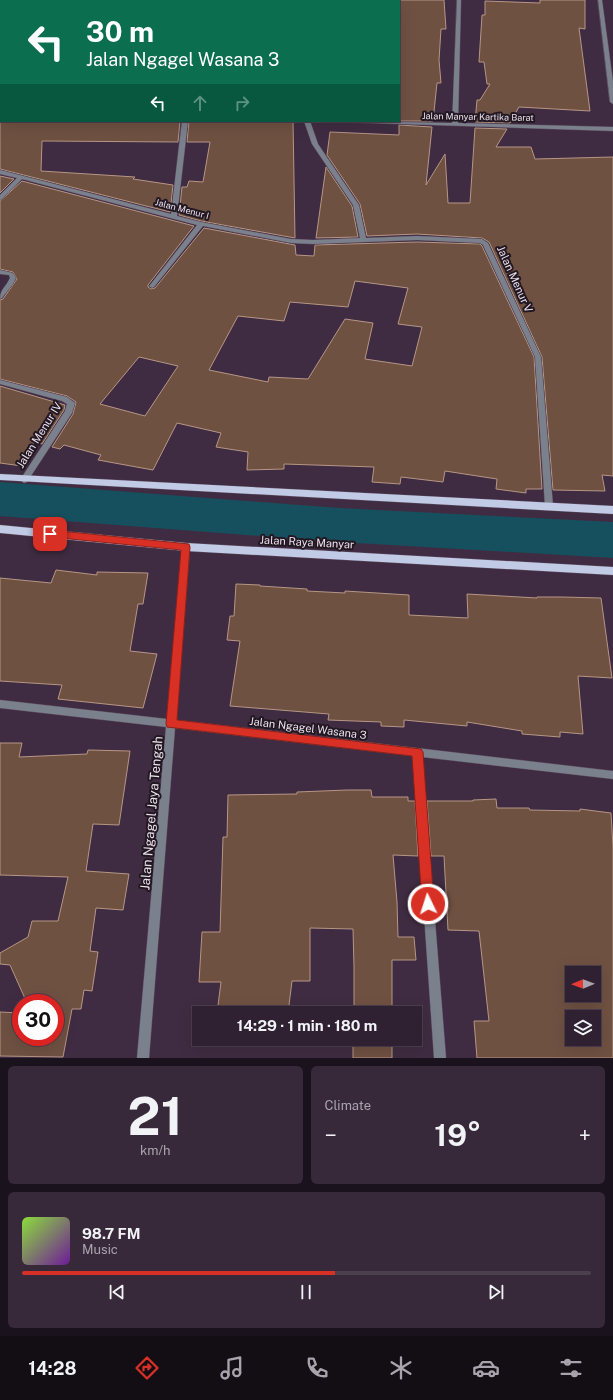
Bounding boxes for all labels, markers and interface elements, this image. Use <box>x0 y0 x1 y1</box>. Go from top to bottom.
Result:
text: 30 m <box>86 15 154 48</box>
icon: left <box>20 16 72 68</box>
text: Jalan Ngagel Wasana 3 <box>86 49 279 70</box>
icon: left <box>147 92 169 114</box>
icon: ahead <box>189 92 211 114</box>
icon: right <box>231 92 253 114</box>
street label: Jalan Manyar Kartika Barat <box>422 110 535 123</box>
street label: Jalan Menur I <box>154 196 210 221</box>
street label: Jalan Menur V <box>495 244 535 315</box>
street label: Jalan Menur IV <box>14 400 64 470</box>
pin <box>33 517 67 551</box>
icon: arrive <box>39 523 61 545</box>
street label: Jalan Raya Manyar <box>259 534 355 550</box>
street label: Jalan Ngagel Wasana 3 <box>249 715 367 741</box>
street label: Jalan Ngagel Jaya Tengah <box>137 735 166 891</box>
position arrow <box>407 883 449 925</box>
north arrow <box>565 966 601 1002</box>
map controls <box>565 966 601 1046</box>
speed limit sign: 30 <box>12 994 64 1046</box>
button: layers <box>565 1010 601 1046</box>
text: 14:29 · 1 min · 180 m <box>237 1017 377 1034</box>
text: 21 <box>128 1086 183 1147</box>
text: Climate <box>325 1098 371 1113</box>
text: 19° <box>434 1117 481 1153</box>
text: − <box>325 1122 337 1148</box>
text: + <box>579 1122 591 1148</box>
text: km/h <box>140 1143 171 1158</box>
text: 98.7 FM <box>82 1225 140 1242</box>
text: Music <box>82 1242 118 1257</box>
icon: previous <box>106 1281 128 1303</box>
icon: pause <box>295 1281 317 1303</box>
icon: next <box>485 1281 507 1303</box>
icon: directions <box>133 1354 161 1382</box>
icon: music <box>218 1354 246 1382</box>
icon: phone <box>303 1354 331 1382</box>
icon: climate <box>387 1354 415 1382</box>
icon: car <box>472 1354 500 1382</box>
icon: filters <box>557 1354 585 1382</box>
text: 14:28 <box>28 1358 77 1379</box>

